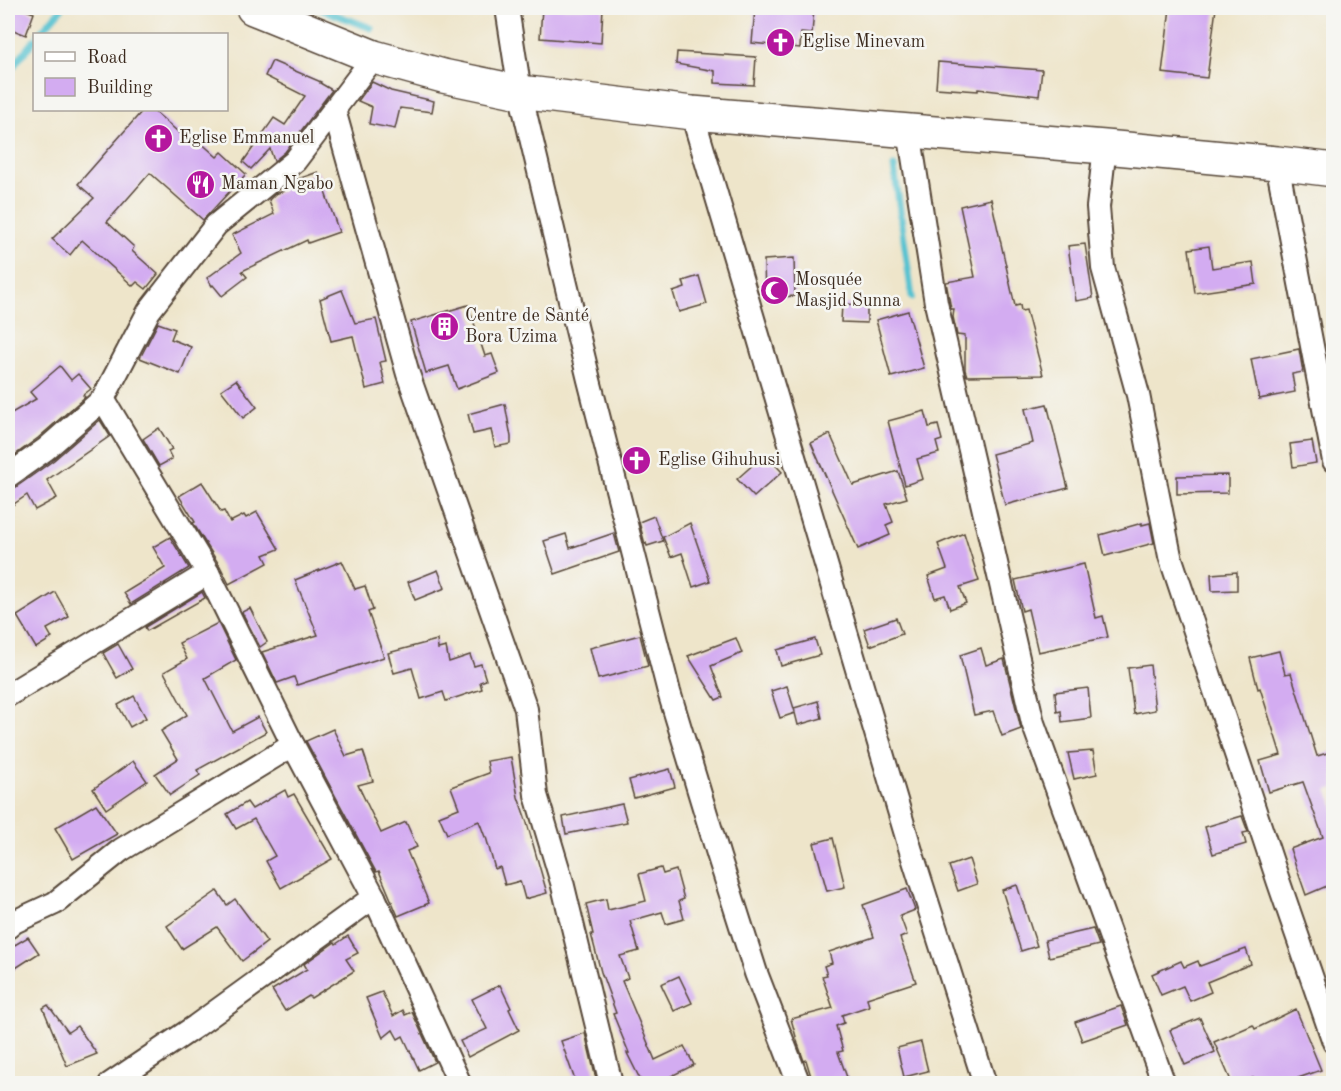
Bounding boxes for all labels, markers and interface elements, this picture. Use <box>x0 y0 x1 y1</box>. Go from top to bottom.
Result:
church icon: Eglise Minevam <box>765 26 797 58</box>
legend <box>33 33 228 111</box>
place label: Eglise Minevam <box>802 33 925 51</box>
text: Road <box>87 49 127 67</box>
text: Building <box>87 79 153 97</box>
church icon: Eglise Emmanuel <box>142 122 174 154</box>
place label: Eglise Emmanuel <box>179 129 314 147</box>
restaurant icon: Maman Ngabo <box>184 168 216 200</box>
place label: Maman Ngabo <box>221 175 334 193</box>
place label: Mosquée Masjid Sunna <box>795 271 901 310</box>
mosque icon: Mosquée Masjid Sunna <box>758 274 790 306</box>
place label: Centre de Santé Bora Uzima <box>465 307 589 346</box>
building icon: Centre de Santé Bora Uzima <box>428 310 460 342</box>
church icon: Eglise Gihuhusi <box>621 444 653 476</box>
place label: Eglise Gihuhusi <box>658 451 780 469</box>

